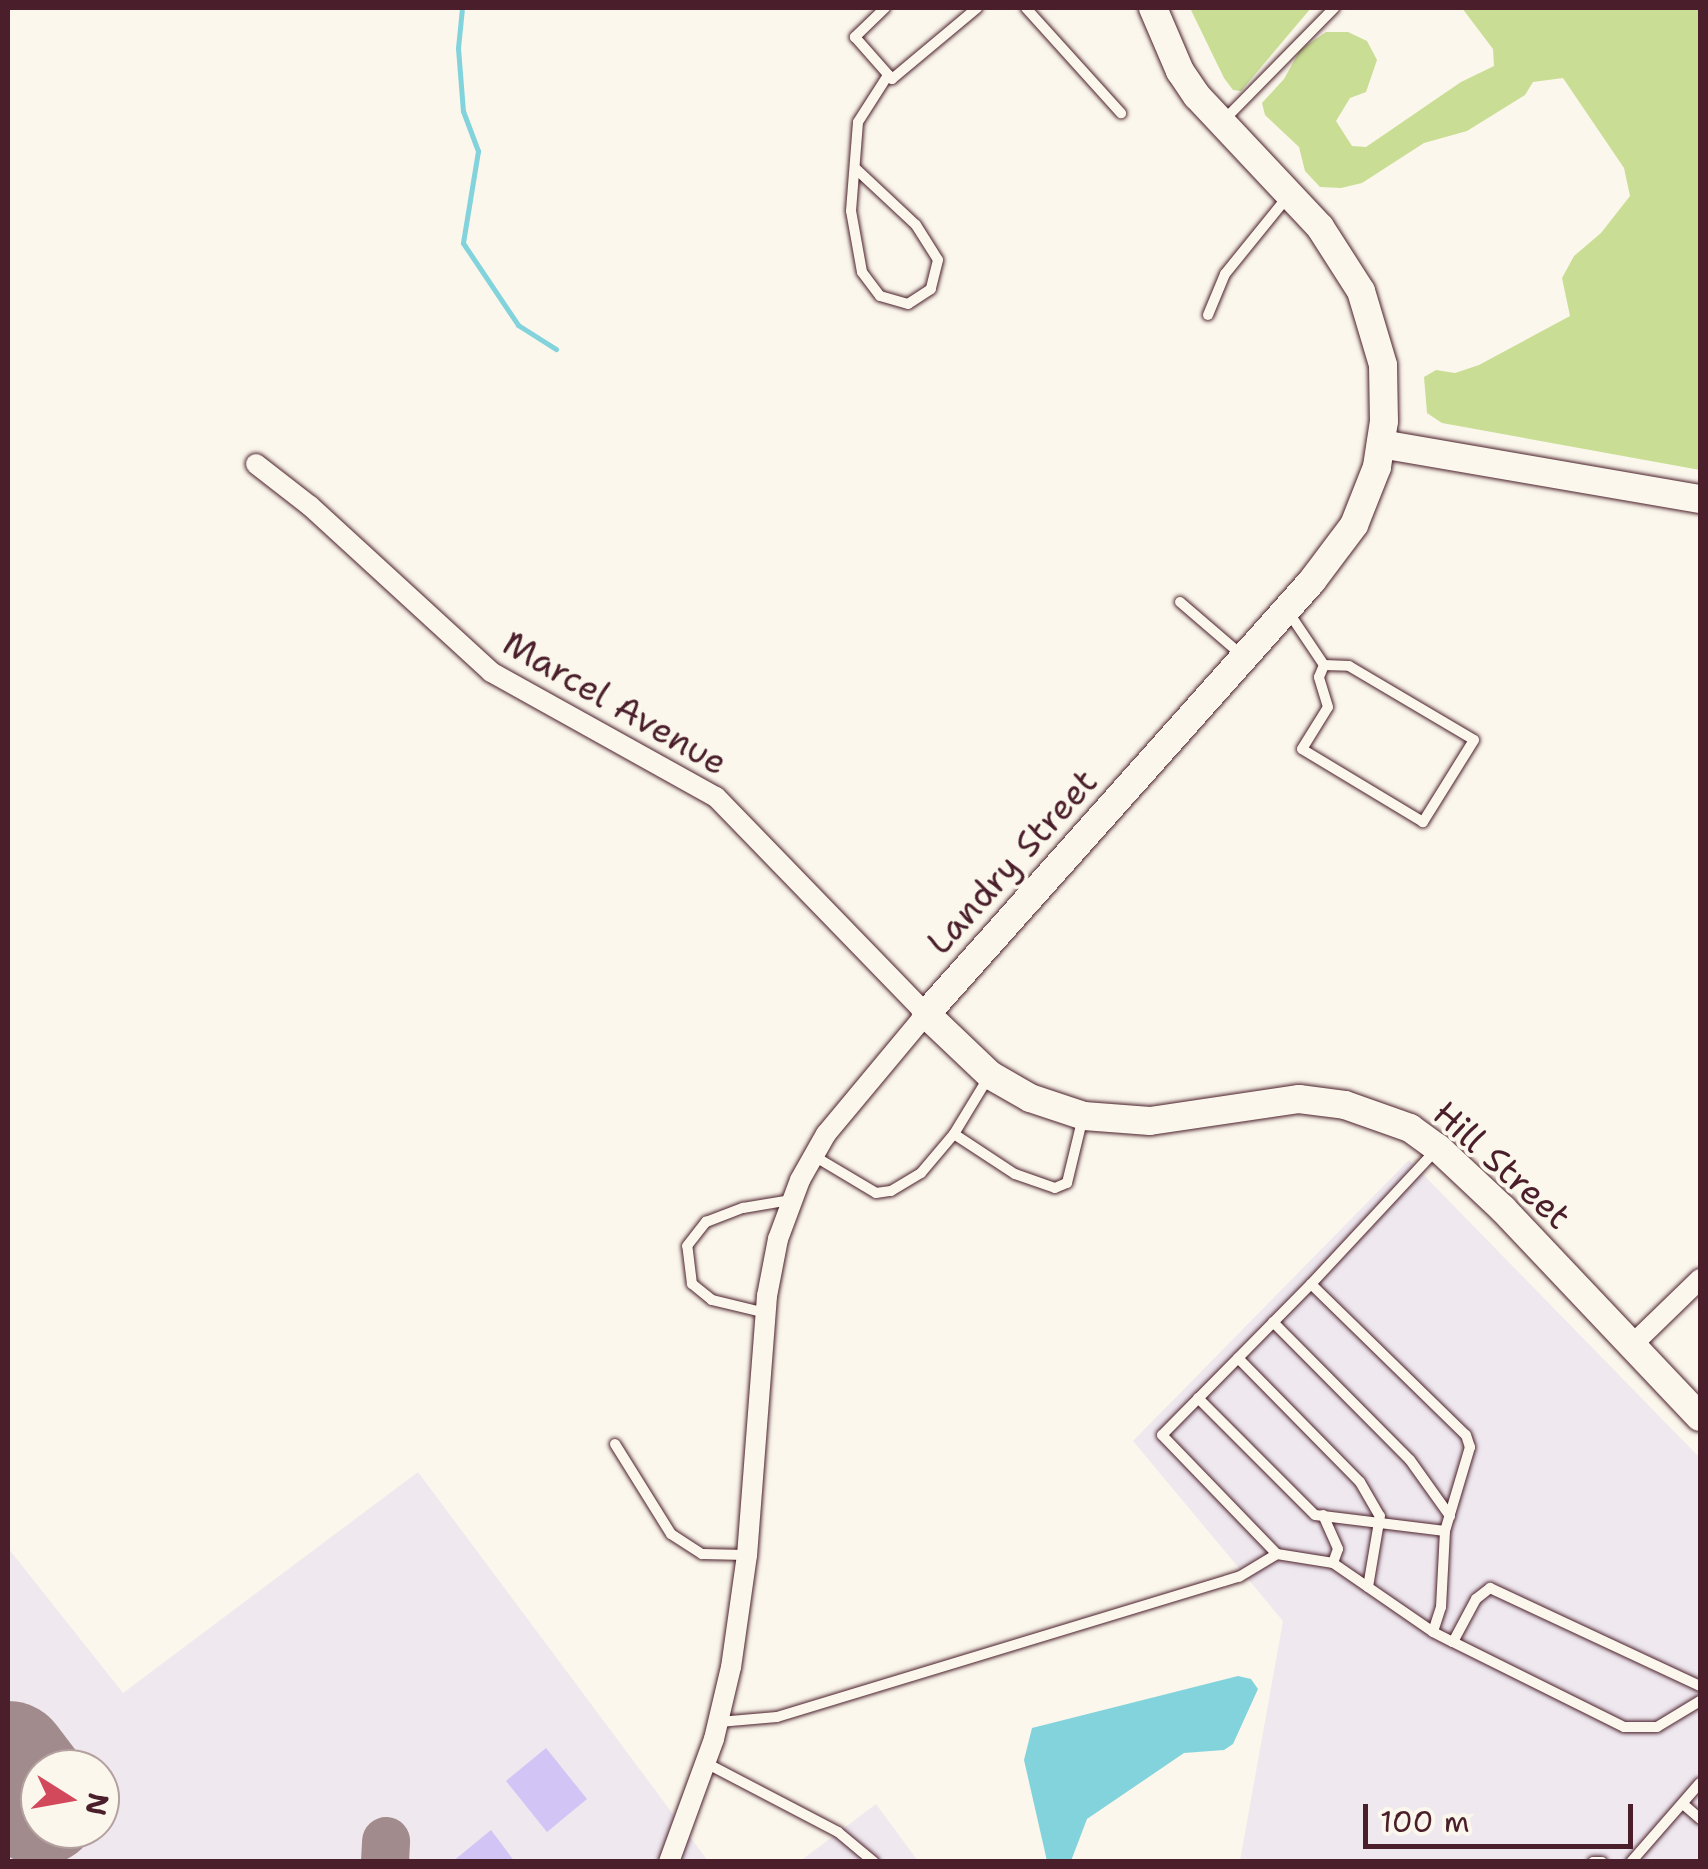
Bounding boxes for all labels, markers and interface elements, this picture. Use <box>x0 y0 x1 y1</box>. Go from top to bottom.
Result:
street label: Marcel Avenue <box>495 622 735 784</box>
street label: Landry Street <box>918 761 1106 963</box>
street label: Hill Street <box>1425 1092 1579 1238</box>
north arrow <box>20 1749 120 1849</box>
scale bar <box>1368 1784 1638 1846</box>
text: N <box>77 1790 118 1819</box>
text: 100 m <box>1380 1801 1470 1842</box>

